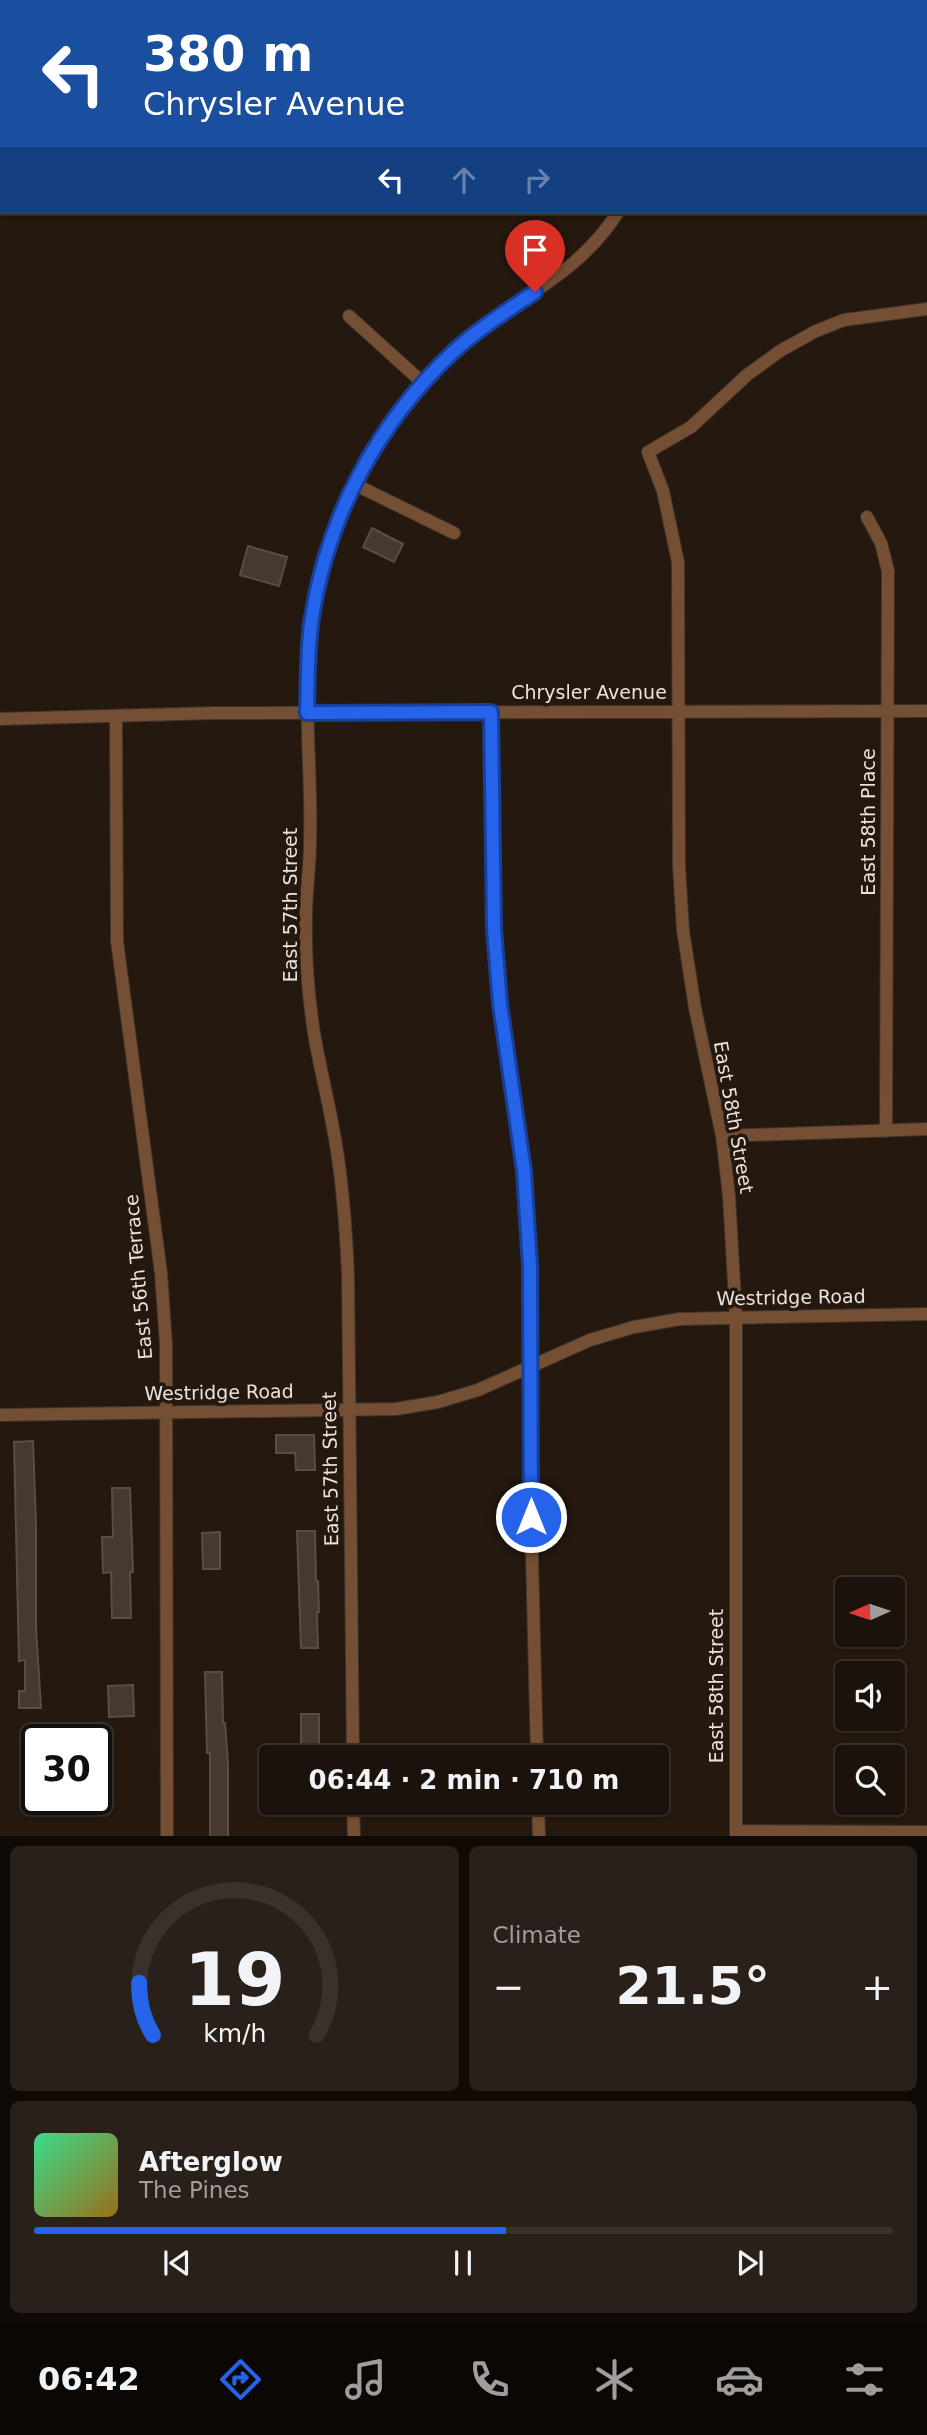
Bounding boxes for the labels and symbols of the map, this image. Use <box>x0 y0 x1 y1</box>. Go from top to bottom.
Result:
pin <box>505 220 565 292</box>
street label: Chrysler Avenue <box>511 681 667 703</box>
street label: East 58th Place <box>857 748 879 896</box>
street label: East 57th Street <box>279 828 301 982</box>
street label: East 58th Street <box>710 1039 758 1195</box>
street label: East 56th Terrace <box>120 1193 156 1361</box>
street label: Westridge Road <box>716 1285 866 1309</box>
street label: Westridge Road <box>144 1380 294 1404</box>
street label: East 57th Street <box>318 1392 342 1546</box>
position arrow <box>494 1480 568 1554</box>
north arrow <box>835 1577 905 1647</box>
street label: East 58th Street <box>705 1609 727 1763</box>
speed limit sign: 30 <box>21 1724 112 1815</box>

